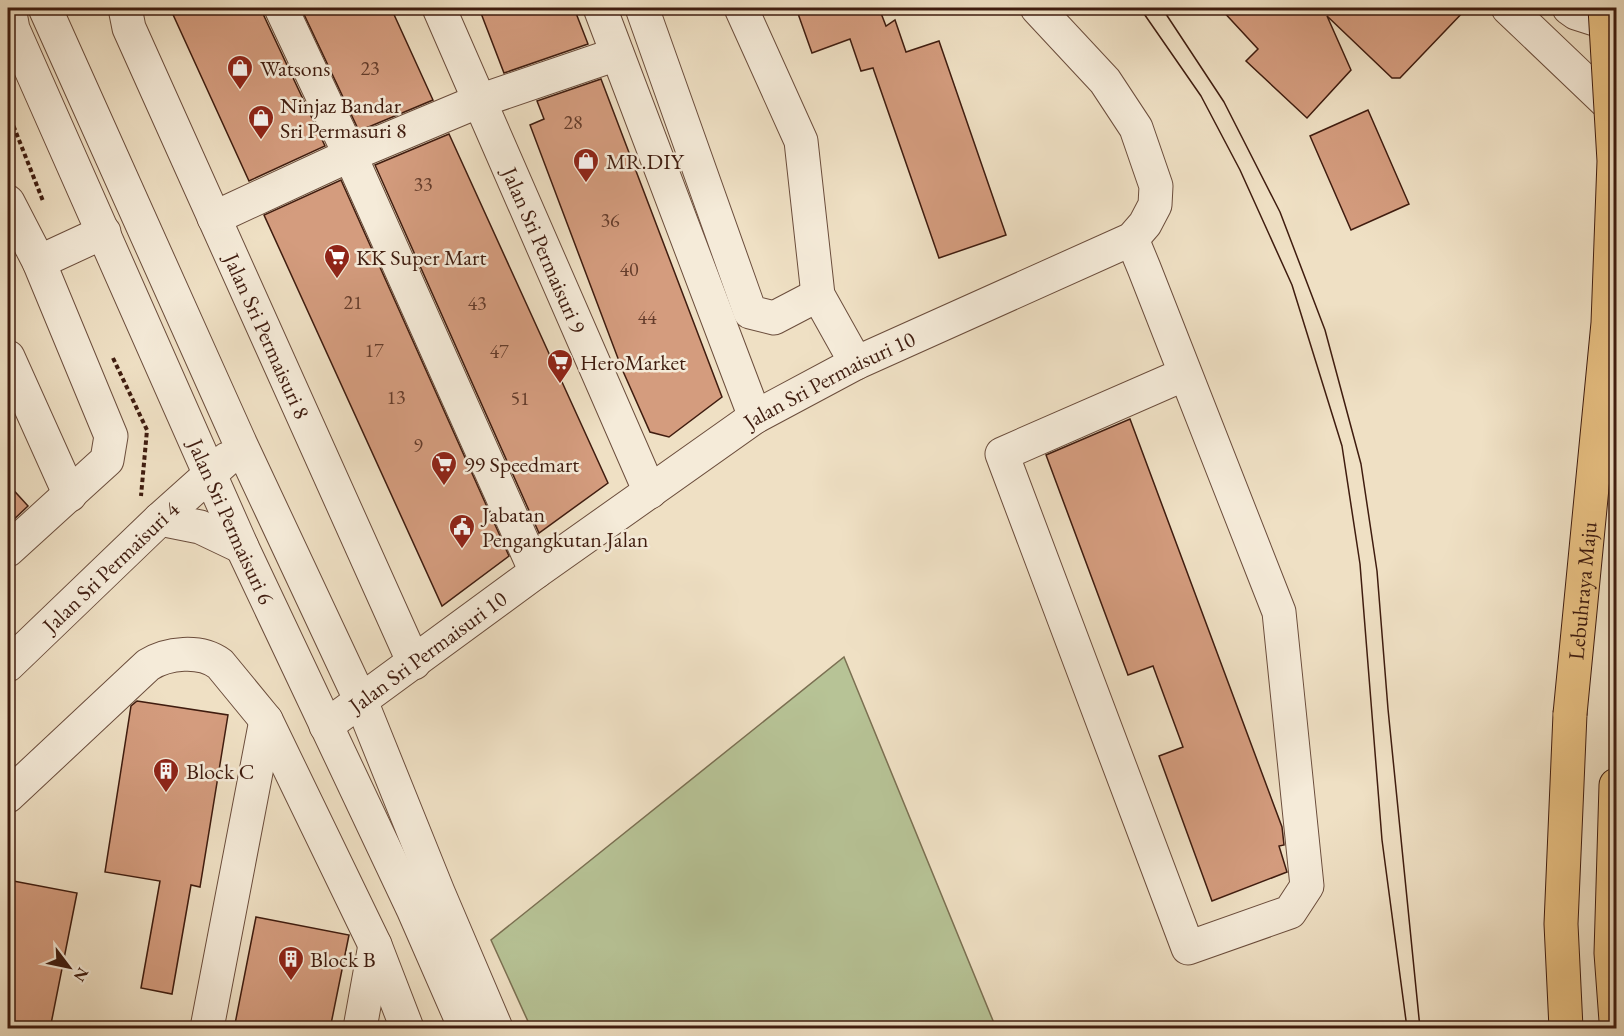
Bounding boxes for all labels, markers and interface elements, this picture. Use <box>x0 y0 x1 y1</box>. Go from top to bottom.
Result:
shop icon: Watsons <box>225 53 255 91</box>
place label: Watsons <box>260 54 330 83</box>
house number: 23 <box>360 55 380 81</box>
place label: Ninjaz Bandar Sri Permasuri 8 <box>280 91 407 145</box>
shop icon: Ninjaz Bandar Sri Permasuri 8 <box>246 103 276 141</box>
house number: 28 <box>563 109 583 135</box>
shop icon: MR.DIY <box>571 146 601 184</box>
place label: MR.DIY <box>606 147 685 176</box>
street label: Jalan Sri Permaisuri 9 <box>495 161 594 338</box>
house number: 33 <box>413 171 433 197</box>
house number: 36 <box>600 207 620 233</box>
supermarket icon: KK Super Mart <box>322 242 352 280</box>
place label: KK Super Mart <box>356 243 486 272</box>
street label: Jalan Sri Permaisuri 8 <box>217 247 317 423</box>
house number: 40 <box>619 256 639 282</box>
house number: 21 <box>343 289 363 315</box>
house number: 43 <box>467 290 487 316</box>
house number: 44 <box>637 304 657 330</box>
street label: Jalan Sri Permaisuri 10 <box>736 324 920 436</box>
house number: 17 <box>364 337 384 363</box>
house number: 47 <box>489 338 509 364</box>
supermarket icon: HeroMarket <box>545 347 575 385</box>
place label: HeroMarket <box>580 348 686 377</box>
house number: 13 <box>386 384 406 410</box>
house number: 51 <box>510 385 530 411</box>
street label: Jalan Sri Permaisuri 6 <box>181 432 282 609</box>
house number: 9 <box>413 432 423 458</box>
supermarket icon: 99 Speedmart <box>429 449 459 487</box>
place label: 99 Speedmart <box>464 450 579 479</box>
street label: Jalan Sri Permaisuri 4 <box>35 494 185 640</box>
place label: Jabatan Pengangkutan Jalan <box>480 500 649 554</box>
public building icon: Jabatan Pengangkutan Jalan <box>447 512 477 550</box>
street label: Lebuhraya Maju <box>1561 520 1603 661</box>
street label: Jalan Sri Permaisuri 10 <box>341 584 513 720</box>
building icon: Block C <box>151 756 181 794</box>
place label: Block C <box>186 757 254 786</box>
north arrow <box>39 937 99 997</box>
building icon: Block B <box>276 944 306 982</box>
place label: Block B <box>310 945 376 974</box>
text: N <box>69 964 94 986</box>

